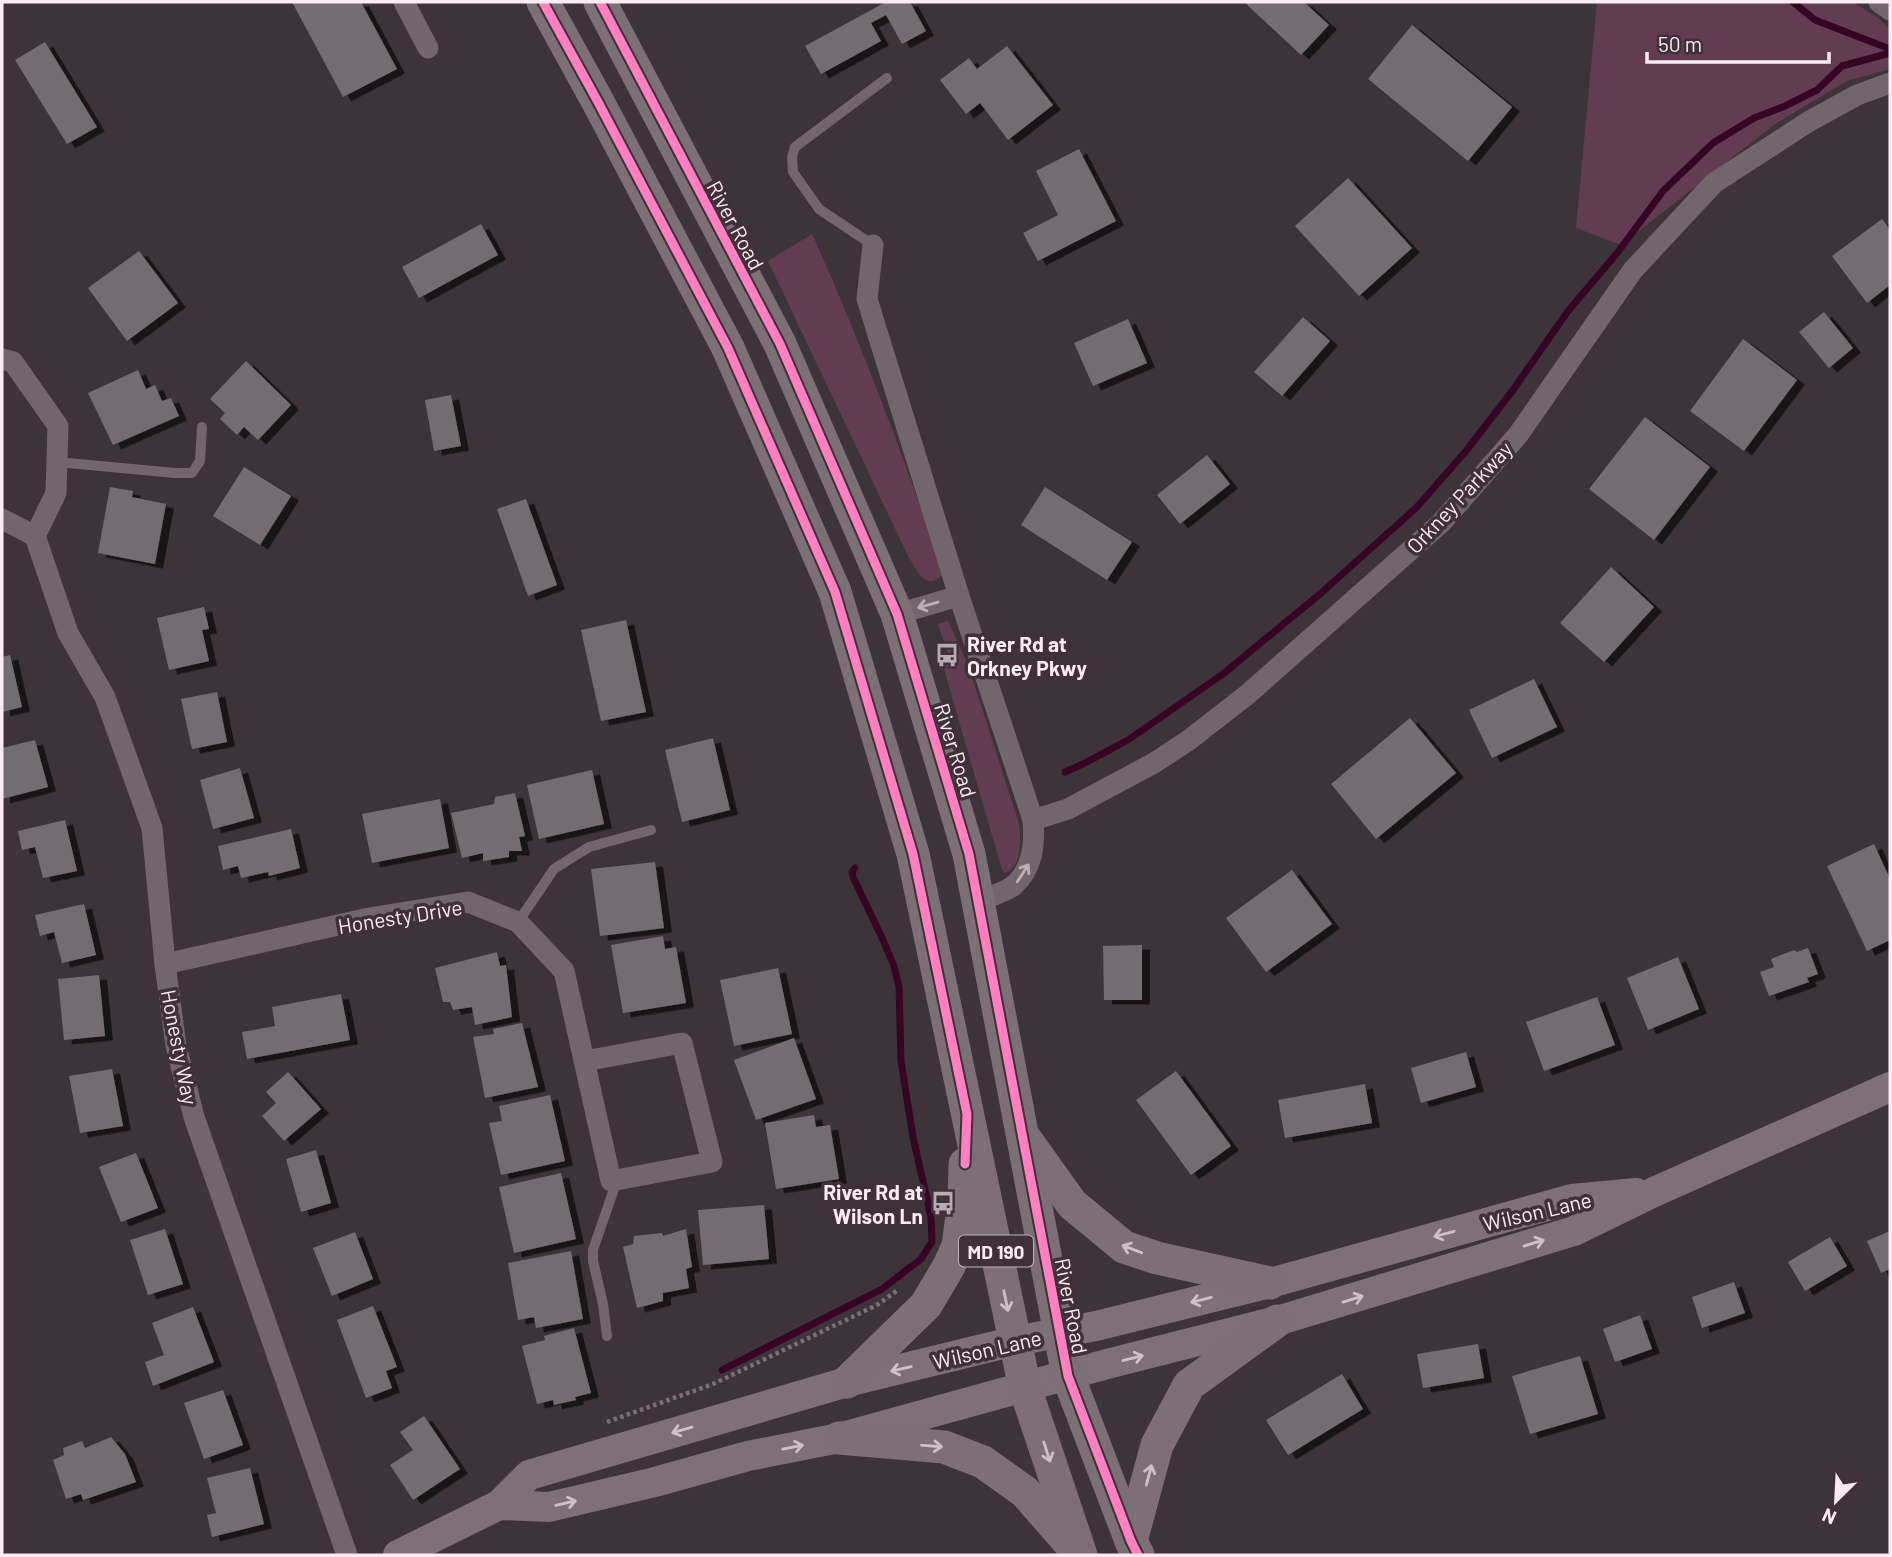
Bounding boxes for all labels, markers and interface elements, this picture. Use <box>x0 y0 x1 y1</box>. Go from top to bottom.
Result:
scale bar <box>1647 21 1829 65</box>
text: 50 m <box>1658 31 1702 56</box>
street label: River Road <box>702 176 770 274</box>
street label: Orkney Parkway <box>1401 436 1517 558</box>
one-way arrow <box>917 600 939 613</box>
place label: River Rd at Orkney Pkwy <box>967 631 1088 680</box>
bus stop icon: River Rd at Orkney Pkwy <box>933 641 961 669</box>
street label: River Road <box>930 700 982 800</box>
one-way arrow <box>1016 863 1030 883</box>
street label: Honesty Drive <box>336 894 464 938</box>
street label: Honesty Way <box>157 987 203 1107</box>
place label: River Rd at Wilson Ln <box>823 1179 923 1228</box>
street label: Wilson Lane <box>1480 1186 1594 1236</box>
bus stop icon: River Rd at Wilson Ln <box>929 1189 957 1217</box>
one-way arrow <box>1433 1229 1455 1242</box>
road number: MD 190 <box>959 1236 1033 1266</box>
one-way arrow <box>1523 1236 1545 1249</box>
one-way arrow <box>1122 1242 1144 1255</box>
street label: River Road <box>1050 1256 1094 1356</box>
one-way arrow <box>1000 1289 1014 1312</box>
one-way arrow <box>1342 1291 1364 1304</box>
one-way arrow <box>1190 1294 1212 1307</box>
street label: Wilson Lane <box>930 1324 1044 1374</box>
one-way arrow <box>1121 1351 1144 1364</box>
one-way arrow <box>890 1363 913 1376</box>
one-way arrow <box>671 1425 693 1438</box>
one-way arrow <box>781 1439 804 1453</box>
one-way arrow <box>920 1440 942 1453</box>
one-way arrow <box>1042 1441 1054 1463</box>
one-way arrow <box>1143 1465 1156 1487</box>
north arrow <box>1801 1466 1871 1536</box>
one-way arrow <box>554 1495 577 1509</box>
text: N <box>1818 1504 1839 1530</box>

